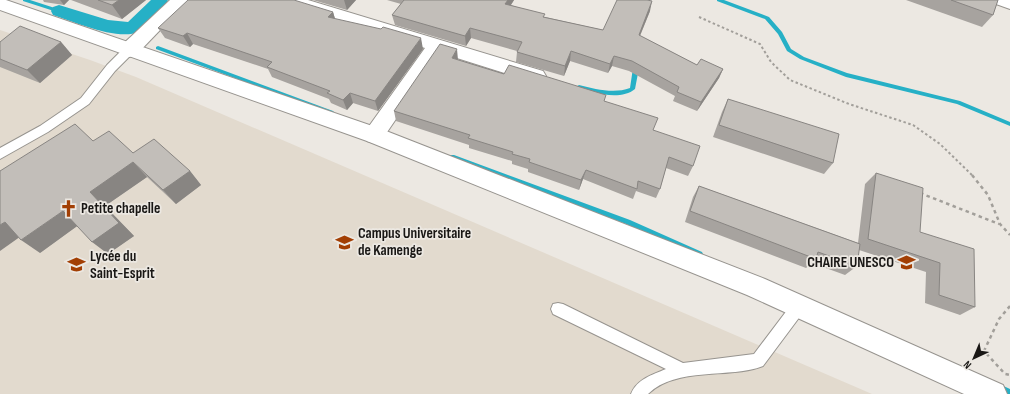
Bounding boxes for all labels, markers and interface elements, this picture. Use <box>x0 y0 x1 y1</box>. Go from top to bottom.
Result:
church icon: Petite chapelle <box>58 198 78 218</box>
place label: Petite chapelle <box>81 199 160 218</box>
place label: Campus Universitaire de Kamenge <box>358 224 471 260</box>
school or university icon: Campus Universitaire de Kamenge <box>335 232 355 252</box>
place label: Lycée du Saint-Esprit <box>90 247 155 283</box>
school or university icon: CHAIRE UNESCO <box>897 252 917 272</box>
place label: CHAIRE UNESCO <box>807 253 894 272</box>
school or university icon: Lycée du Saint-Esprit <box>67 255 87 275</box>
north arrow <box>954 338 994 378</box>
text: N <box>961 358 974 372</box>

